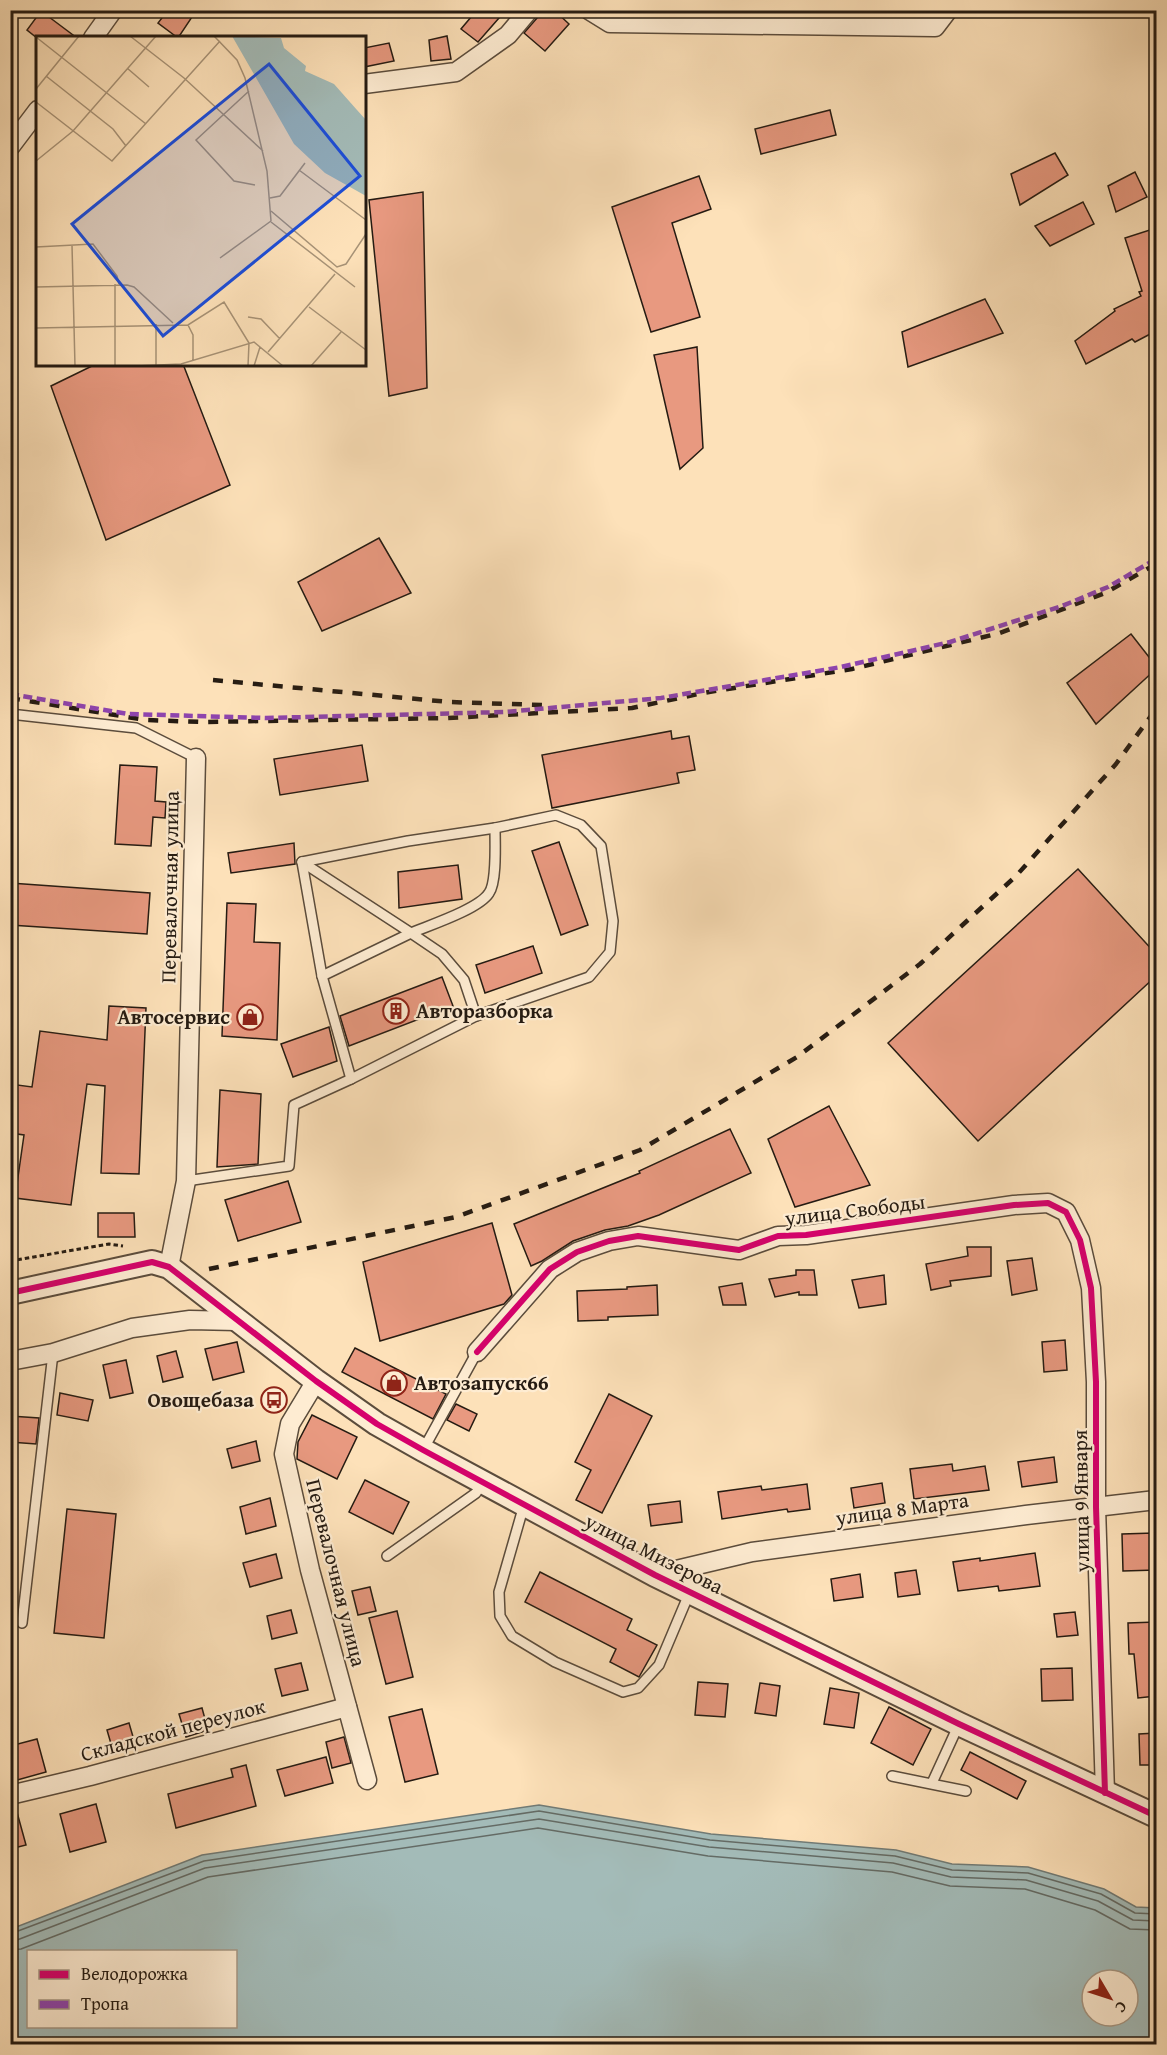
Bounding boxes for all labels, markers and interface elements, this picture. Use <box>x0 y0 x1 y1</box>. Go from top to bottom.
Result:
inset map <box>36 36 366 366</box>
street label: Перевалочная улица <box>152 791 187 983</box>
place label: Авторазборка <box>416 995 553 1026</box>
building icon: Авторазборка <box>381 996 411 1026</box>
place label: Автосервис <box>117 1001 230 1032</box>
shop icon: Автосервис <box>235 1002 265 1032</box>
street label: улица Свободы <box>782 1185 927 1234</box>
place label: Автозапуск66 <box>414 1367 549 1398</box>
shop icon: Автозапуск66 <box>379 1368 409 1398</box>
place label: Овощебаза <box>147 1384 254 1415</box>
bus stop icon: Овощебаза <box>259 1385 289 1415</box>
street label: улица 9 Января <box>1064 1429 1097 1574</box>
street label: Перевалочная улица <box>298 1476 375 1670</box>
street label: улица 8 Марта <box>832 1484 970 1533</box>
street label: улица Мизерова <box>579 1505 729 1602</box>
street label: Складской переулок <box>77 1690 269 1769</box>
legend <box>27 1950 237 2028</box>
text: Велодорожка <box>81 1960 188 1987</box>
north arrow <box>1080 1968 1140 2028</box>
text: Тропа <box>81 1990 129 2017</box>
text: С <box>1109 1996 1134 2019</box>

